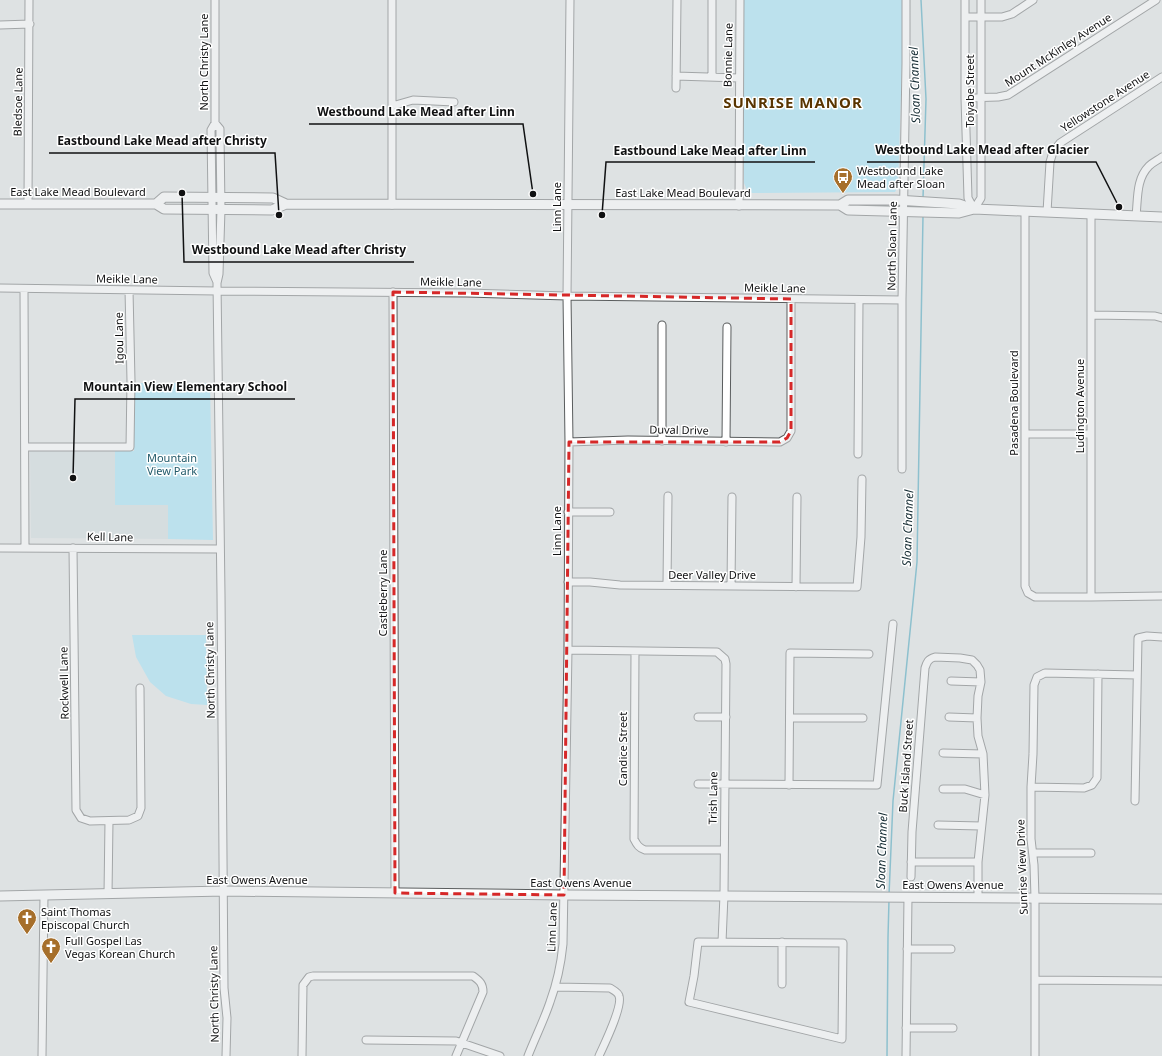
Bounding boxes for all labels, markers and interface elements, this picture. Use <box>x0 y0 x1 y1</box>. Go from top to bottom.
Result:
street label: Mount McKinley Avenue <box>1001 9 1114 90</box>
street label: North Christy Lane <box>196 14 211 110</box>
street label: Bonnie Lane <box>719 23 736 87</box>
water label: Sloan Channel <box>905 46 924 124</box>
street label: Toiyabe Street <box>962 54 977 128</box>
street label: Yellowstone Avenue <box>1057 66 1152 135</box>
street label: Bledsoe Lane <box>9 67 26 137</box>
district label: SUNRISE MANOR <box>723 92 863 112</box>
callout: Westbound Lake Mead after Linn <box>309 100 523 124</box>
text: Westbound Lake Mead after Linn <box>317 103 515 120</box>
callout: Eastbound Lake Mead after Christy <box>49 129 275 153</box>
text: Eastbound Lake Mead after Christy <box>57 132 267 149</box>
callout: Eastbound Lake Mead after Linn <box>606 138 815 162</box>
callout: Westbound Lake Mead after Glacier <box>867 138 1096 162</box>
text: Westbound Lake Mead after Glacier <box>875 141 1089 158</box>
text: Eastbound Lake Mead after Linn <box>613 142 807 159</box>
place label: Westbound Lake Mead after Sloan <box>857 163 945 191</box>
bus stop icon: Westbound Lake Mead after Sloan <box>832 166 854 194</box>
street label: Linn Lane <box>549 182 564 232</box>
street label: East Lake Mead Boulevard <box>10 184 146 199</box>
street label: East Lake Mead Boulevard <box>615 185 751 200</box>
street label: North Sloan Lane <box>883 201 900 291</box>
callout: Westbound Lake Mead after Christy <box>184 238 414 262</box>
text: Westbound Lake Mead after Christy <box>192 241 406 258</box>
street label: Meikle Lane <box>96 270 158 287</box>
street label: Meikle Lane <box>420 273 482 290</box>
street label: Meikle Lane <box>744 279 806 296</box>
street label: Igou Lane <box>111 312 126 364</box>
street label: Pasadena Boulevard <box>1006 350 1021 456</box>
street label: Ludington Avenue <box>1072 359 1087 453</box>
callout: Mountain View Elementary School <box>75 375 295 399</box>
text: Mountain View Elementary School <box>83 378 287 395</box>
street label: Duval Drive <box>649 421 709 438</box>
park label: Mountain View Park <box>147 450 197 478</box>
water label: Sloan Channel <box>898 489 917 567</box>
street label: Linn Lane <box>549 506 564 556</box>
street label: Kell Lane <box>87 529 133 544</box>
street label: Castleberry Lane <box>375 550 390 636</box>
street label: Deer Valley Drive <box>668 567 756 582</box>
street label: North Christy Lane <box>201 621 218 719</box>
street label: Rockwell Lane <box>55 646 72 720</box>
street label: Candice Street <box>615 712 630 786</box>
street label: Buck Island Street <box>895 719 916 813</box>
street label: Trish Lane <box>705 771 720 825</box>
water label: Sloan Channel <box>872 812 891 890</box>
street label: Sunrise View Drive <box>1012 819 1031 915</box>
street label: East Owens Avenue <box>206 872 308 887</box>
street label: East Owens Avenue <box>530 875 632 890</box>
street label: East Owens Avenue <box>902 877 1004 892</box>
street label: Linn Lane <box>543 902 560 952</box>
place label: Saint Thomas Episcopal Church <box>41 904 130 932</box>
church icon: Saint Thomas Episcopal Church <box>16 907 38 935</box>
place label: Full Gospel Las Vegas Korean Church <box>65 933 175 961</box>
church icon: Full Gospel Las Vegas Korean Church <box>40 936 62 964</box>
street label: North Christy Lane <box>205 945 222 1043</box>

